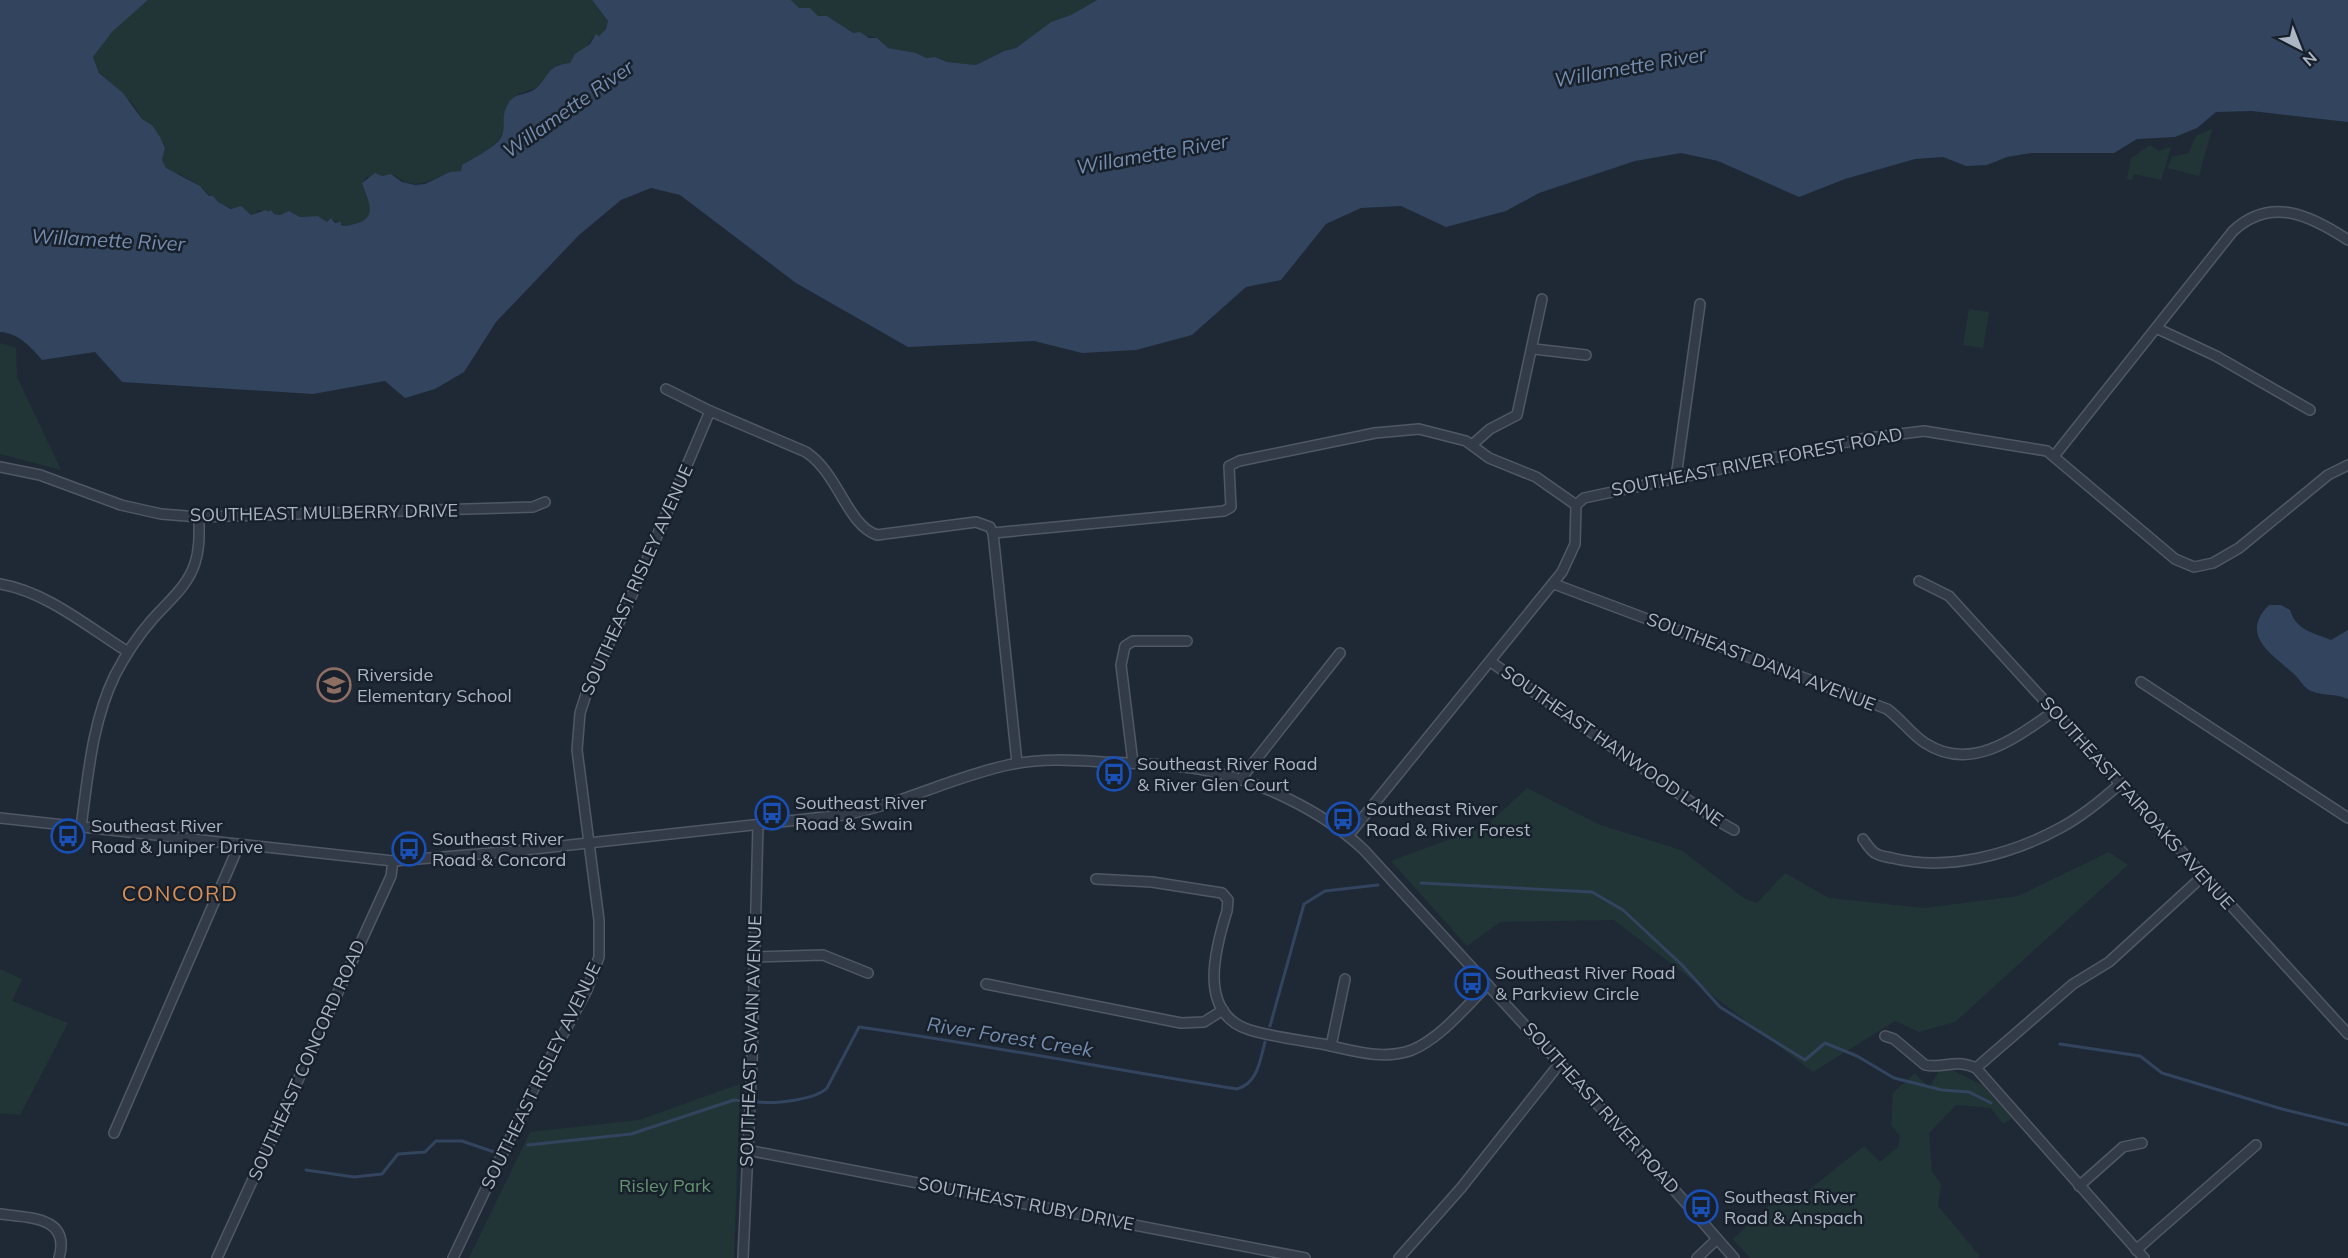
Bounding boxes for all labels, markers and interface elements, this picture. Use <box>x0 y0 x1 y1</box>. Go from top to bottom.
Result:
north arrow <box>2270 18 2330 78</box>
water label: Willamette River <box>1552 41 1709 92</box>
text: N <box>2299 48 2321 71</box>
water label: Willamette River <box>498 54 639 163</box>
water label: Willamette River <box>1074 128 1231 179</box>
water label: Willamette River <box>31 223 186 256</box>
street label: SOUTHEAST RIVER FOREST ROAD <box>1609 422 1904 501</box>
street label: SOUTHEAST RISLEY AVENUE <box>575 461 698 699</box>
street label: SOUTHEAST MULBERRY DRIVE <box>190 499 458 526</box>
street label: SOUTHEAST DANA AVENUE <box>1644 607 1879 716</box>
street label: SOUTHEAST HANWOOD LANE <box>1497 660 1728 831</box>
place label: Riverside Elementary School <box>357 663 512 707</box>
school or university icon: Riverside Elementary School <box>316 667 352 703</box>
street label: SOUTHEAST FAIROAKS AVENUE <box>2036 691 2239 914</box>
place label: Southeast River Road & River Glen Court <box>1137 752 1317 796</box>
bus stop icon: Southeast River Road & River Glen Court <box>1096 756 1132 792</box>
place label: Southeast River Road & Swain <box>795 791 927 835</box>
bus stop icon: Southeast River Road & Swain <box>754 795 790 831</box>
place label: Southeast River Road & River Forest <box>1366 797 1530 841</box>
bus stop icon: Southeast River Road & River Forest <box>1325 801 1361 837</box>
place label: Southeast River Road & Juniper Drive <box>91 814 263 858</box>
bus stop icon: Southeast River Road & Juniper Drive <box>50 818 86 854</box>
place label: Southeast River Road & Concord <box>432 827 566 871</box>
bus stop icon: Southeast River Road & Concord <box>391 831 427 867</box>
district label: CONCORD <box>122 880 238 906</box>
street label: SOUTHEAST SWAIN AVENUE <box>735 915 766 1167</box>
street label: SOUTHEAST CONCORD ROAD <box>243 936 370 1184</box>
street label: SOUTHEAST RISLEY AVENUE <box>475 959 606 1193</box>
place label: Southeast River Road & Parkview Circle <box>1495 961 1675 1005</box>
bus stop icon: Southeast River Road & Parkview Circle <box>1454 965 1490 1001</box>
water label: River Forest Creek <box>925 1011 1096 1062</box>
street label: SOUTHEAST RIVER ROAD <box>1518 1017 1685 1198</box>
street label: SOUTHEAST RUBY DRIVE <box>916 1171 1136 1236</box>
park label: Risley Park <box>619 1174 712 1197</box>
place label: Southeast River Road & Anspach <box>1724 1185 1863 1229</box>
bus stop icon: Southeast River Road & Anspach <box>1683 1189 1719 1225</box>

